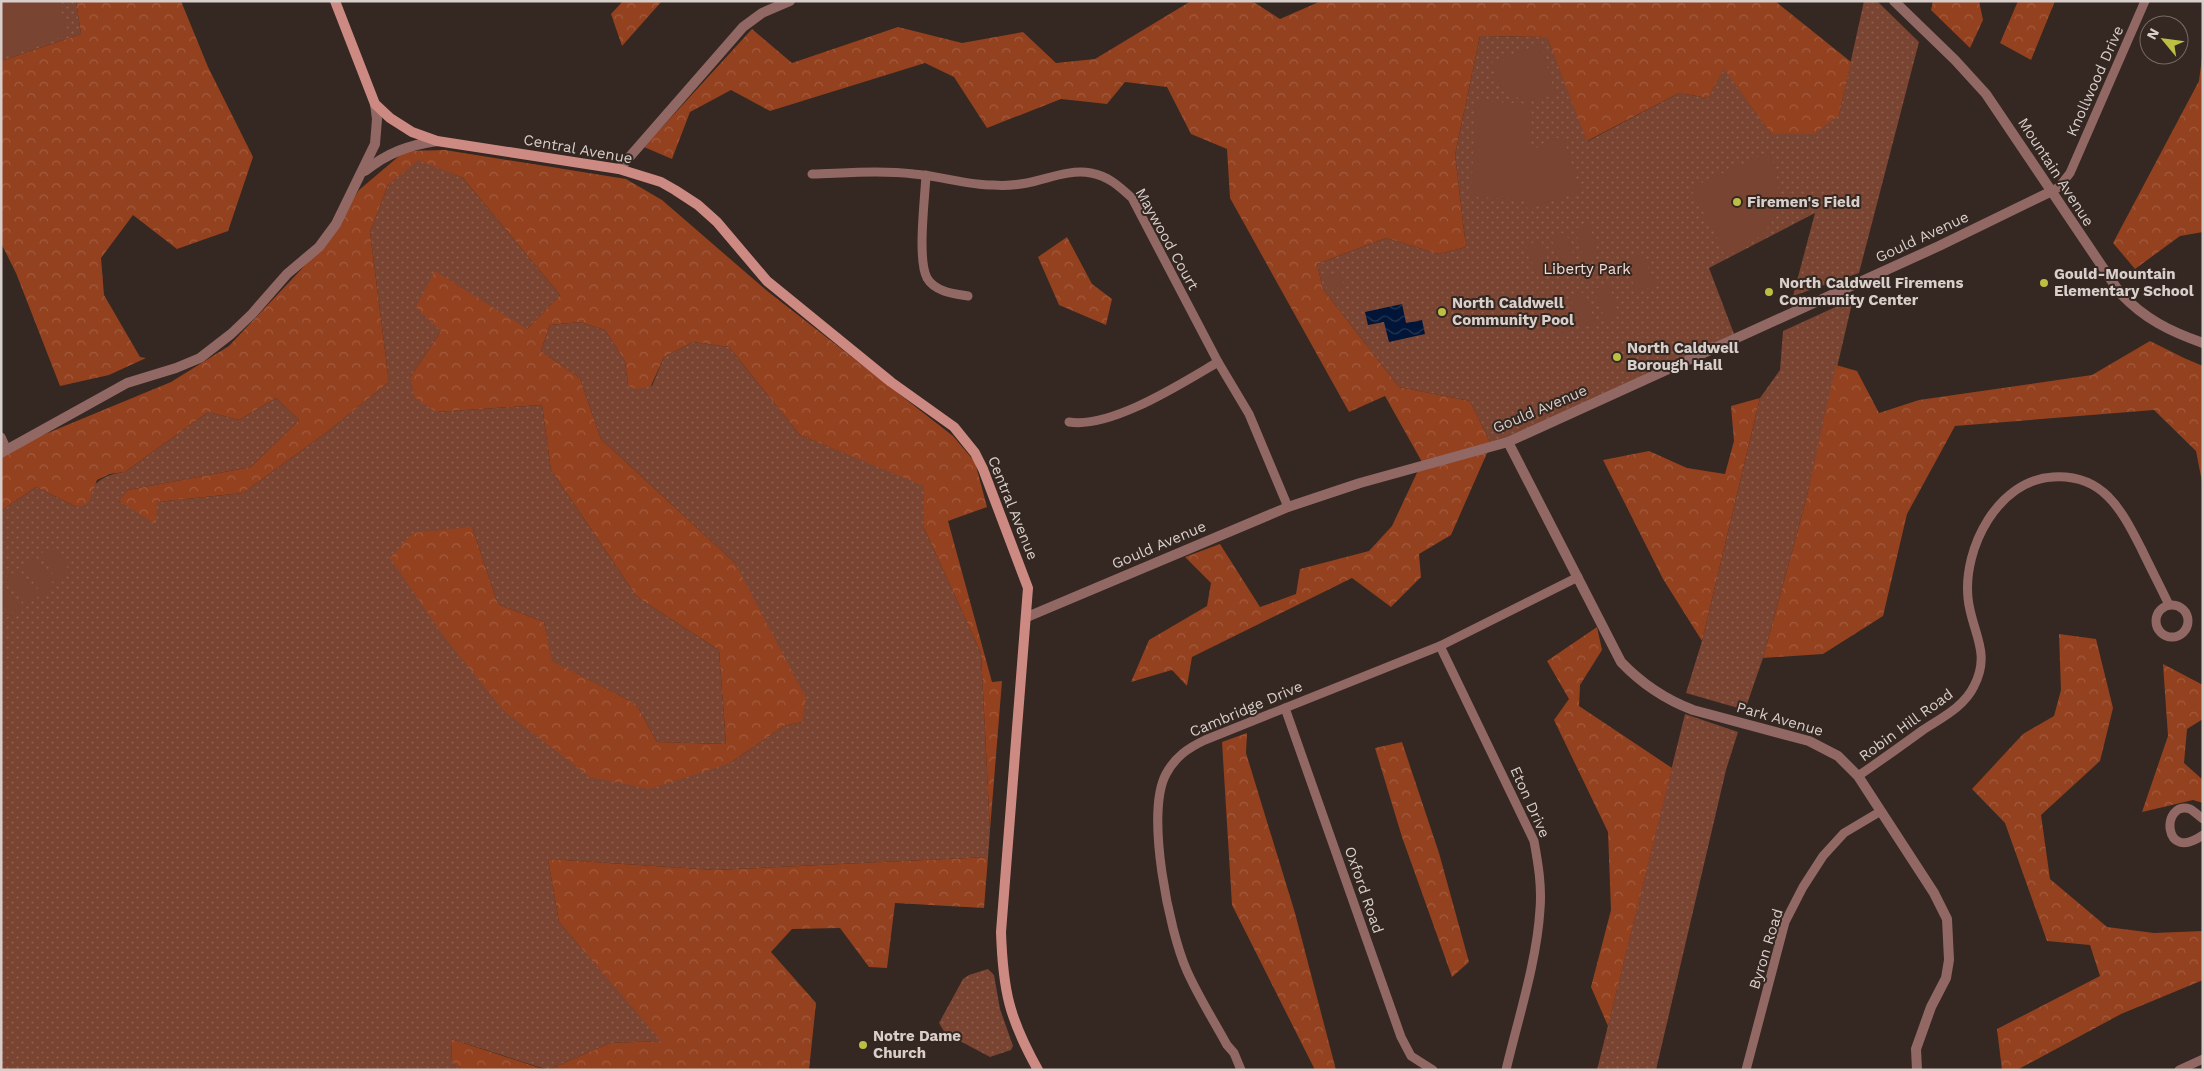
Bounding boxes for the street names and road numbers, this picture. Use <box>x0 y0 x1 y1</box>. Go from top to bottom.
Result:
street label: Knollwood Drive <box>2063 23 2127 139</box>
street label: Mountain Avenue <box>2014 114 2098 230</box>
street label: Central Avenue <box>522 131 634 167</box>
street label: Maywood Court <box>1132 185 1203 294</box>
street label: Gould Avenue <box>1873 208 1971 266</box>
street label: Gould Avenue <box>1490 381 1590 437</box>
street label: Central Avenue <box>984 453 1042 563</box>
street label: Gould Avenue <box>1109 517 1209 573</box>
street label: Cambridge Drive <box>1187 677 1305 741</box>
street label: Robin Hill Road <box>1855 685 1957 765</box>
street label: Park Avenue <box>1734 698 1826 740</box>
street label: Eton Drive <box>1506 764 1554 840</box>
street label: Oxford Road <box>1341 844 1387 936</box>
street label: Byron Road <box>1745 906 1787 992</box>

